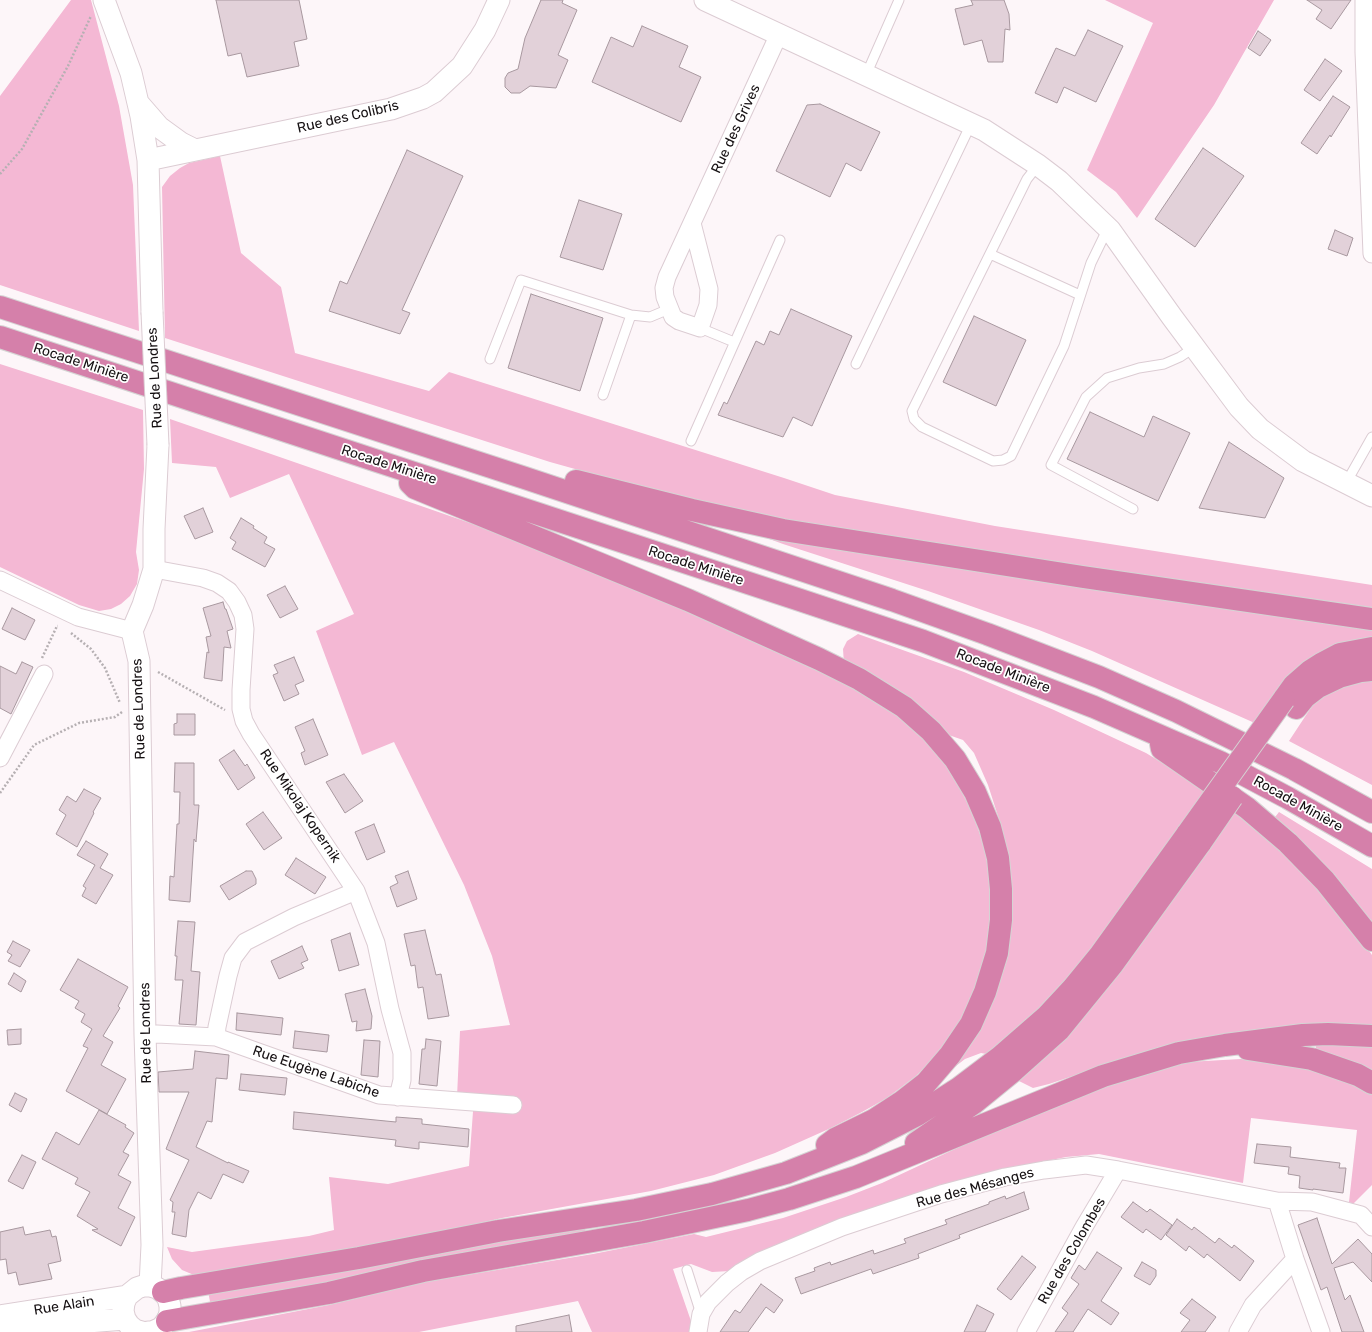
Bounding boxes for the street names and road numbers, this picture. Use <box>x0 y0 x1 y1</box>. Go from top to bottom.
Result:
street label: Rue des Grives <box>708 82 764 176</box>
street label: Rue des Colibris <box>295 97 401 137</box>
street label: Rue de Londres <box>144 327 166 429</box>
street label: Rocade Minière <box>31 340 131 386</box>
street label: Rocade Minière <box>339 442 439 488</box>
street label: Rocade Minière <box>646 543 746 589</box>
street label: Rocade Minière <box>954 645 1052 697</box>
street label: Rue de Londres <box>129 658 149 760</box>
street label: Rue Mikolaj Kopernik <box>256 746 344 866</box>
street label: Rocade Minière <box>1250 773 1346 835</box>
street label: Rue de Londres <box>137 982 155 1084</box>
street label: Rue Eugène Labiche <box>250 1042 382 1102</box>
street label: Rue des Mésanges <box>914 1164 1036 1212</box>
street label: Rue des Colombes <box>1035 1195 1109 1307</box>
street label: Rue Alain <box>32 1293 96 1319</box>

